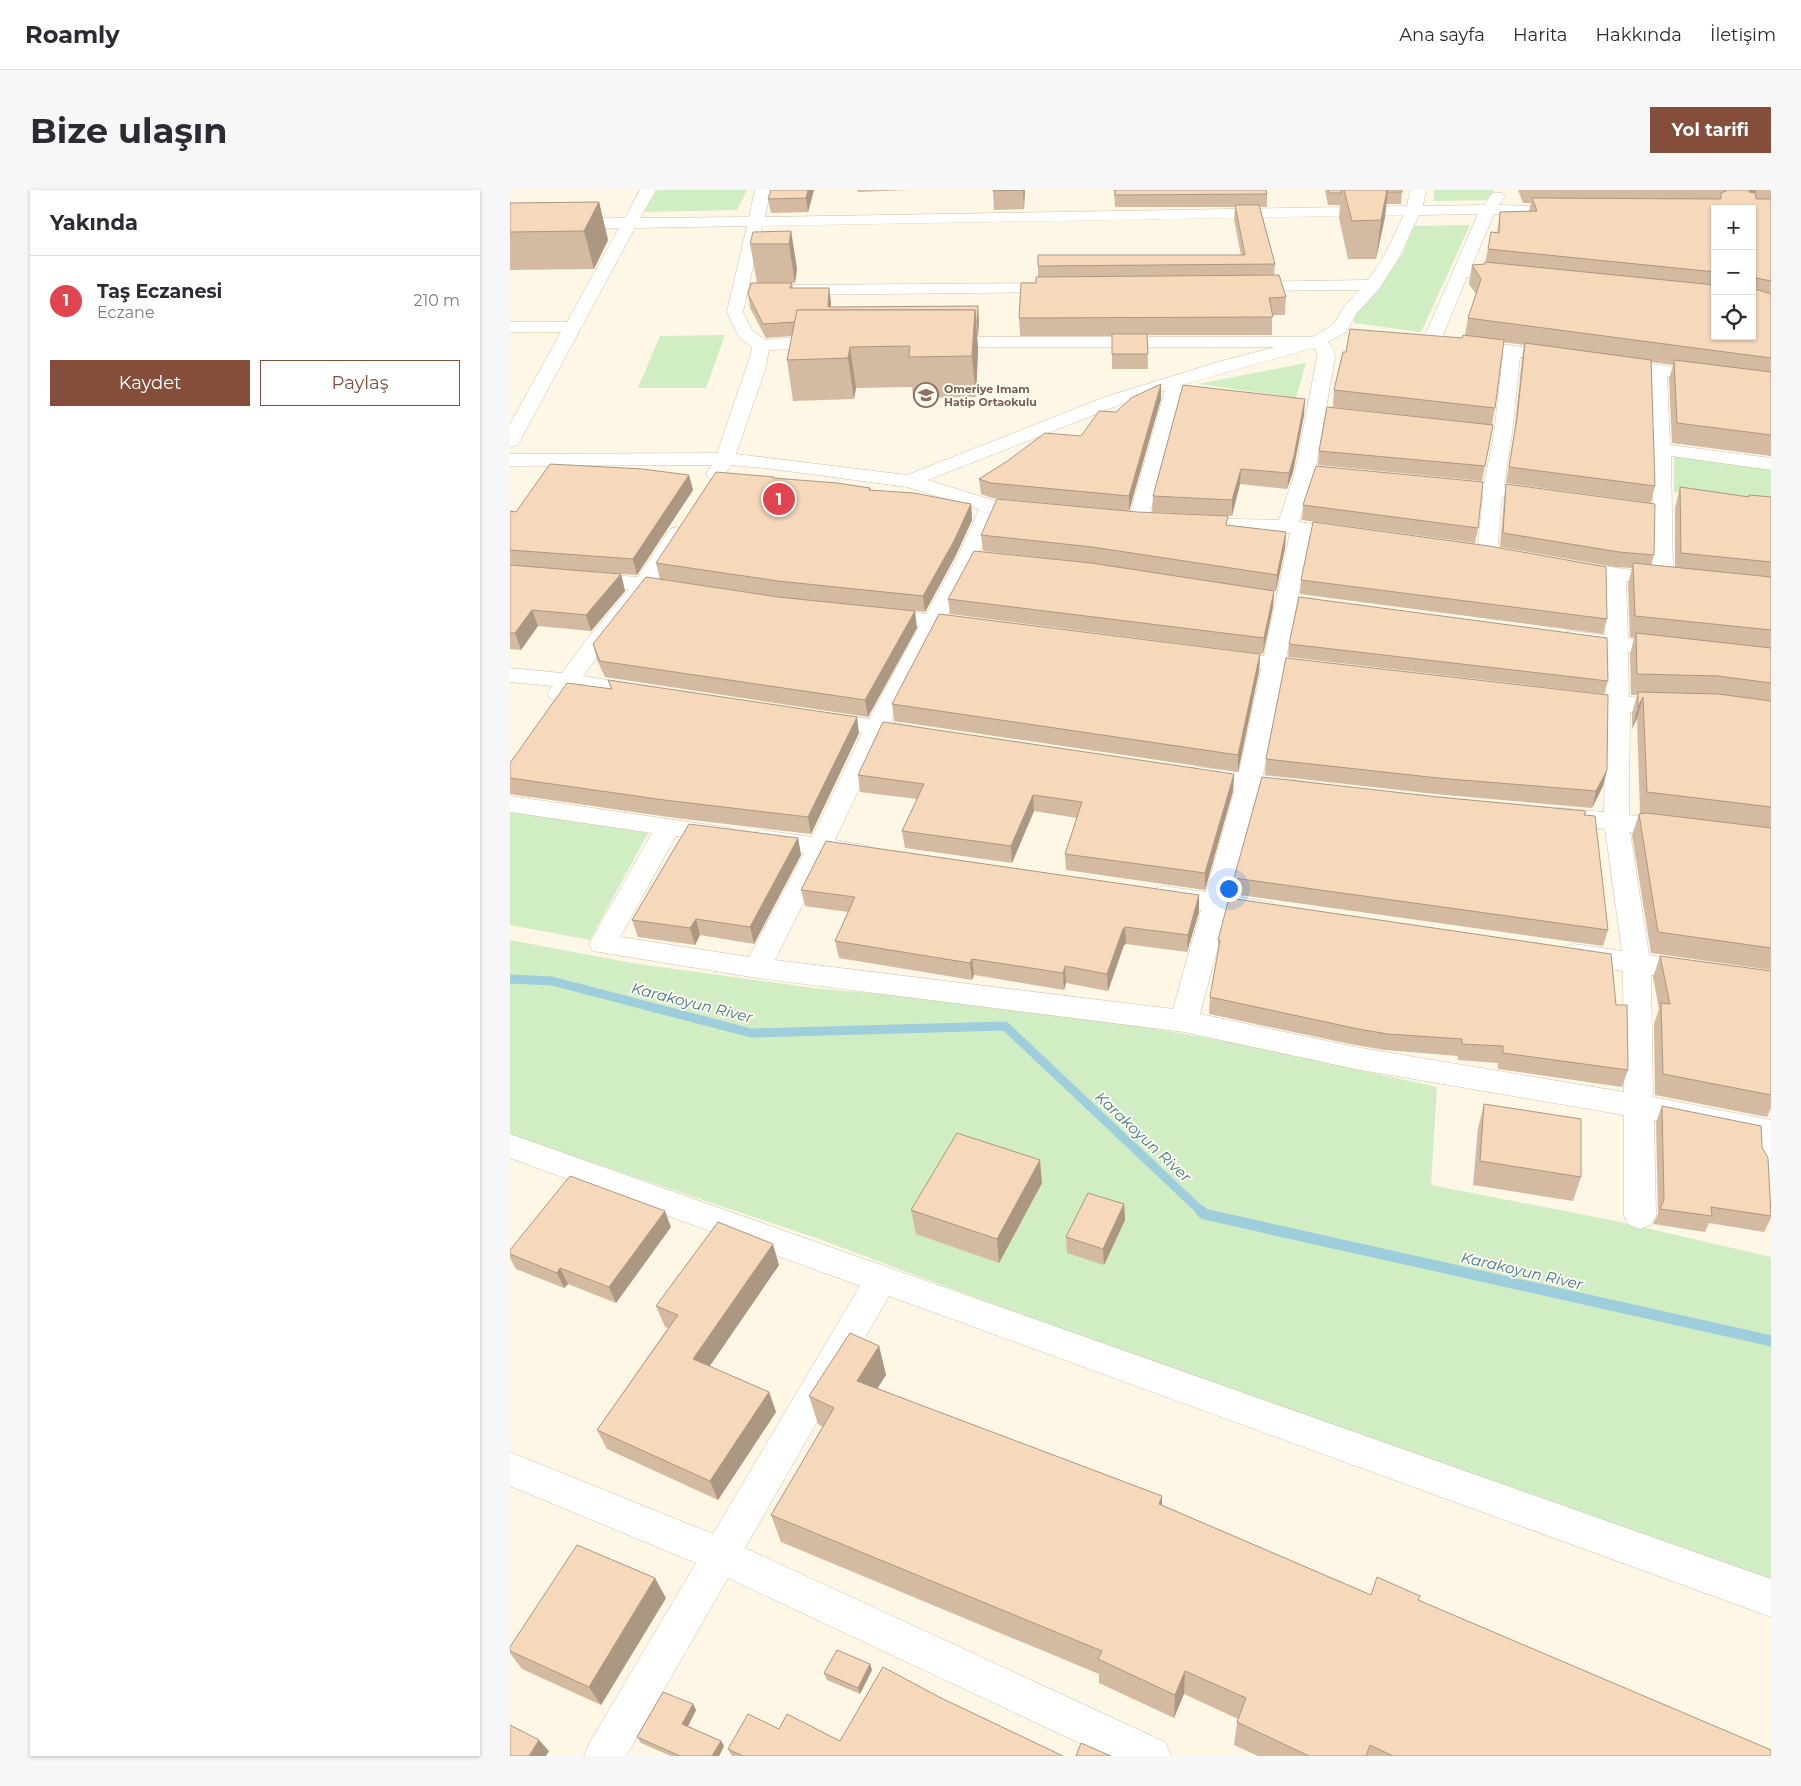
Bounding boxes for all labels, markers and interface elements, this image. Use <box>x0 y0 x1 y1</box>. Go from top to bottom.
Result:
text: Roamly <box>25 20 120 49</box>
text: Ana sayfa <box>1399 24 1485 46</box>
text: Harita <box>1513 24 1567 46</box>
text: Hakkında <box>1595 24 1682 46</box>
text: İletişim <box>1710 24 1776 46</box>
button: Yol tarifi <box>1650 107 1771 153</box>
text: Bize ulaşın <box>30 109 228 152</box>
map controls <box>1711 205 1756 340</box>
button: + <box>1711 205 1756 250</box>
text: Yakında <box>50 210 138 235</box>
button: − <box>1711 250 1756 295</box>
text: Taş Eczanesi <box>97 280 222 303</box>
text: 1 <box>63 291 69 310</box>
text: 210 m <box>413 291 460 310</box>
button: locate <box>1711 295 1756 340</box>
text: Eczane <box>97 303 155 322</box>
button: Kaydet <box>50 360 250 406</box>
button: Paylaş <box>260 360 460 406</box>
school or university icon: Omeriye Imam Hatip Ortaokulu <box>913 382 939 408</box>
place label: Omeriye Imam Hatip Ortaokulu <box>944 382 1037 409</box>
pin: 1 <box>763 480 795 518</box>
your location <box>1216 876 1242 902</box>
water label: Karakoyun River <box>629 978 756 1027</box>
water label: Karakoyun River <box>1091 1087 1196 1187</box>
water label: Karakoyun River <box>1459 1247 1586 1294</box>

